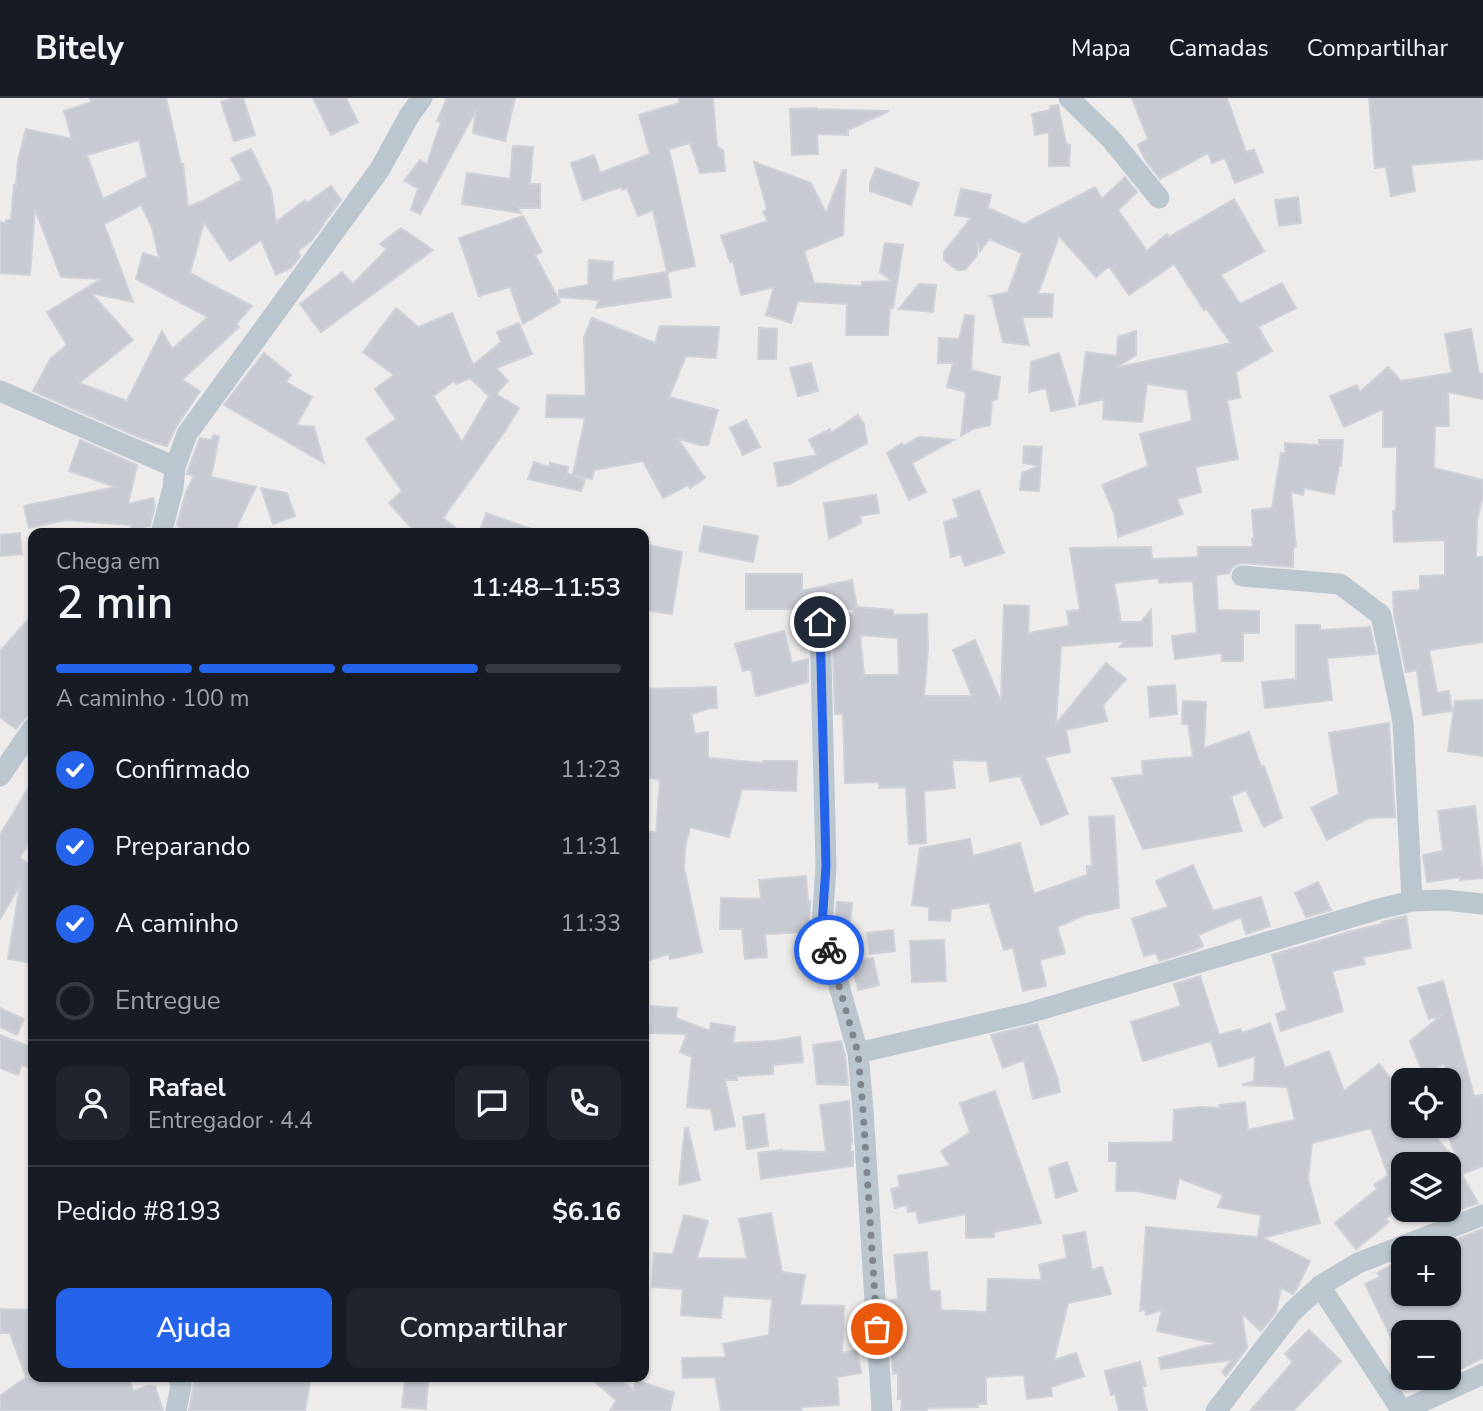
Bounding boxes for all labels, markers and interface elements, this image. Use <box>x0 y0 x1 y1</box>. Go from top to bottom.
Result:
text: Bitely <box>35 26 124 71</box>
text: Mapa <box>1071 32 1131 64</box>
text: Camadas <box>1169 32 1269 64</box>
text: Compartilhar <box>1307 32 1448 64</box>
text: Chega em <box>56 546 160 577</box>
text: 11:48–11:53 <box>471 570 621 605</box>
text: 2 min <box>56 571 173 634</box>
pin <box>790 592 850 652</box>
icon: home <box>801 603 839 641</box>
text: A caminho · 100 m <box>56 683 249 714</box>
icon: check <box>56 751 94 789</box>
text: Confirmado <box>115 752 250 787</box>
text: 11:23 <box>561 754 621 785</box>
icon: check <box>56 828 94 866</box>
text: Preparando <box>115 829 250 864</box>
text: 11:31 <box>561 831 621 862</box>
icon: check <box>56 905 94 943</box>
text: A caminho <box>115 906 239 941</box>
text: 11:33 <box>561 908 621 939</box>
courier <box>794 915 864 985</box>
icon: bike <box>810 931 848 969</box>
text: Entregue <box>115 983 221 1018</box>
button: person <box>56 1066 130 1140</box>
button: chat <box>455 1066 529 1140</box>
button: phone <box>547 1066 621 1140</box>
map controls <box>1391 1068 1461 1390</box>
button: locate <box>1391 1068 1461 1138</box>
text: Rafael <box>148 1070 226 1105</box>
text: Entregador · 4.4 <box>148 1105 313 1136</box>
button: layers <box>1391 1152 1461 1222</box>
text: Pedido #8193 <box>56 1194 221 1229</box>
text: $6.16 <box>552 1194 621 1229</box>
button: + <box>1391 1236 1461 1306</box>
button: Ajuda <box>56 1288 332 1368</box>
button: Compartilhar <box>346 1288 621 1368</box>
pin <box>847 1299 907 1359</box>
icon: bag <box>858 1310 896 1348</box>
button: − <box>1391 1320 1461 1390</box>

